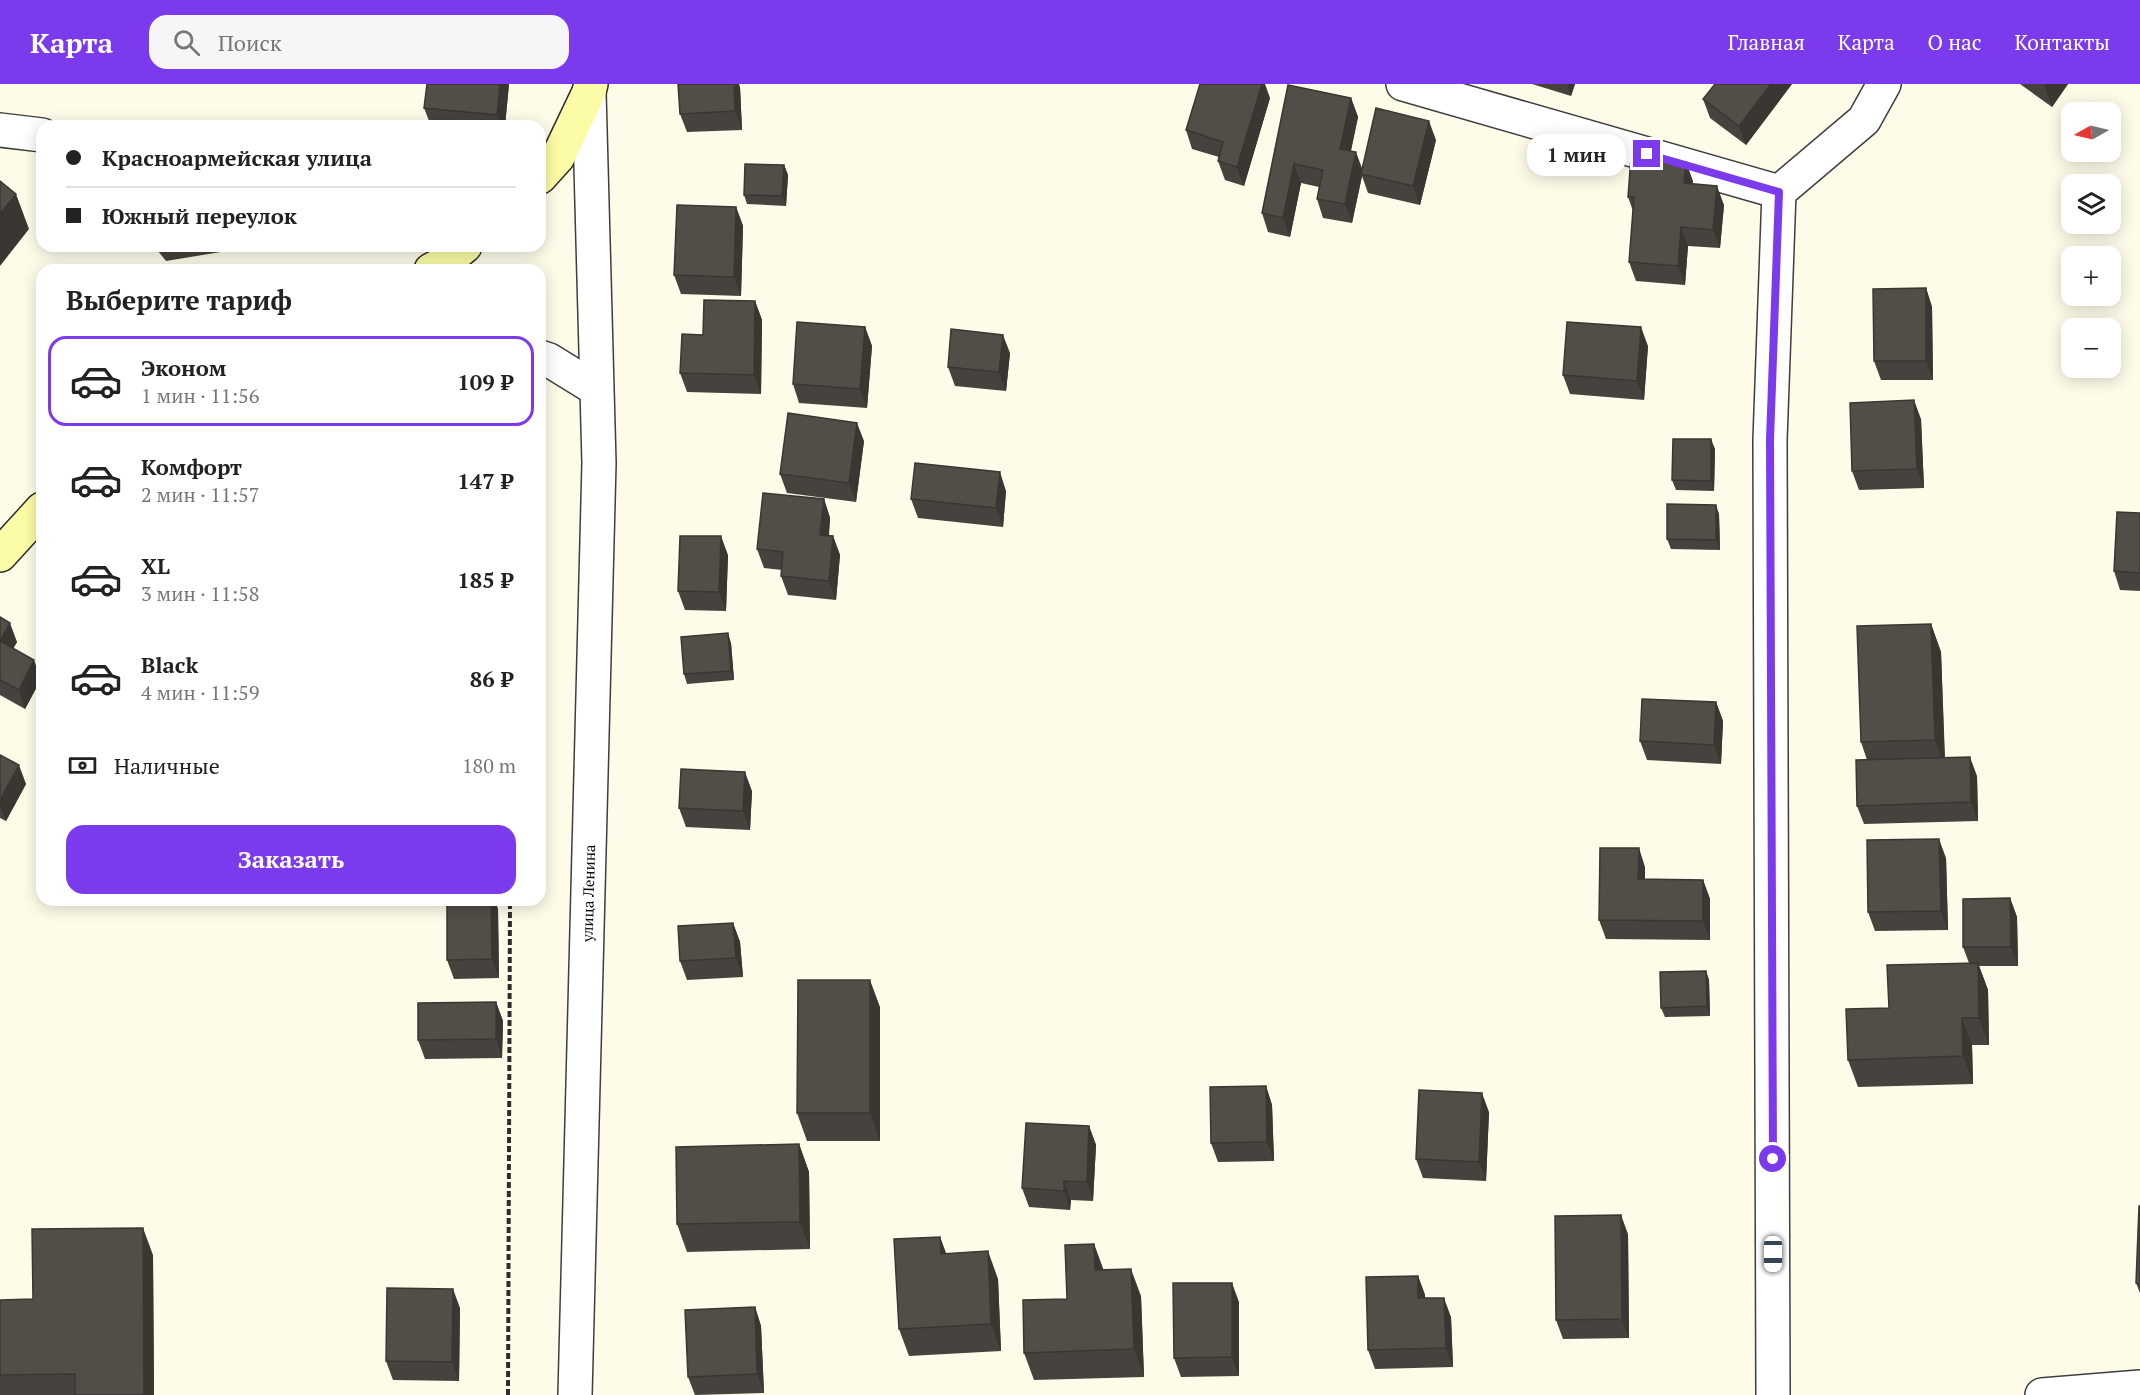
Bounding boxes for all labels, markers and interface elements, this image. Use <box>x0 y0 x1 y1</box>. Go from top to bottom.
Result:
search box <box>149 15 569 69</box>
text: Карта <box>30 24 113 61</box>
icon: search <box>170 26 203 59</box>
text: Поиск <box>218 28 282 57</box>
text: Главная <box>1728 28 1805 56</box>
text: Карта <box>1838 28 1895 56</box>
text: О нас <box>1928 28 1981 56</box>
text: Контакты <box>2014 28 2110 56</box>
north arrow <box>2061 102 2121 162</box>
map controls <box>2061 102 2121 378</box>
callout: 1 мин <box>1527 133 1626 175</box>
route end <box>1633 140 1660 167</box>
text: 1 мин <box>1547 141 1606 168</box>
text: Красноармейская улица <box>102 143 372 172</box>
button: layers <box>2061 174 2121 234</box>
text: Южный переулок <box>102 201 297 230</box>
button: + <box>2061 246 2121 306</box>
text: Выберите тариф <box>66 282 292 318</box>
button: − <box>2061 318 2121 378</box>
text: Эконом <box>141 353 226 382</box>
icon: car <box>69 354 123 408</box>
text: 109 ₽ <box>457 367 513 396</box>
text: 1 мин · 11:56 <box>141 382 259 409</box>
text: Комфорт <box>141 452 242 481</box>
icon: car <box>69 453 123 507</box>
text: 147 ₽ <box>457 466 513 495</box>
text: 2 мин · 11:57 <box>141 481 259 508</box>
text: XL <box>141 551 170 580</box>
icon: car <box>69 552 123 606</box>
text: 185 ₽ <box>457 565 513 594</box>
text: 3 мин · 11:58 <box>141 580 259 607</box>
text: Black <box>141 650 198 679</box>
icon: car <box>69 651 123 705</box>
text: 86 ₽ <box>470 664 513 693</box>
text: 4 мин · 11:59 <box>141 679 259 706</box>
icon: cash <box>66 749 99 782</box>
text: Наличные <box>114 751 220 780</box>
text: 180 m <box>462 752 516 779</box>
button: Заказать <box>66 825 516 894</box>
street label: улица Ленина <box>577 844 599 943</box>
route start <box>1759 1145 1786 1172</box>
car <box>1764 1236 1782 1272</box>

